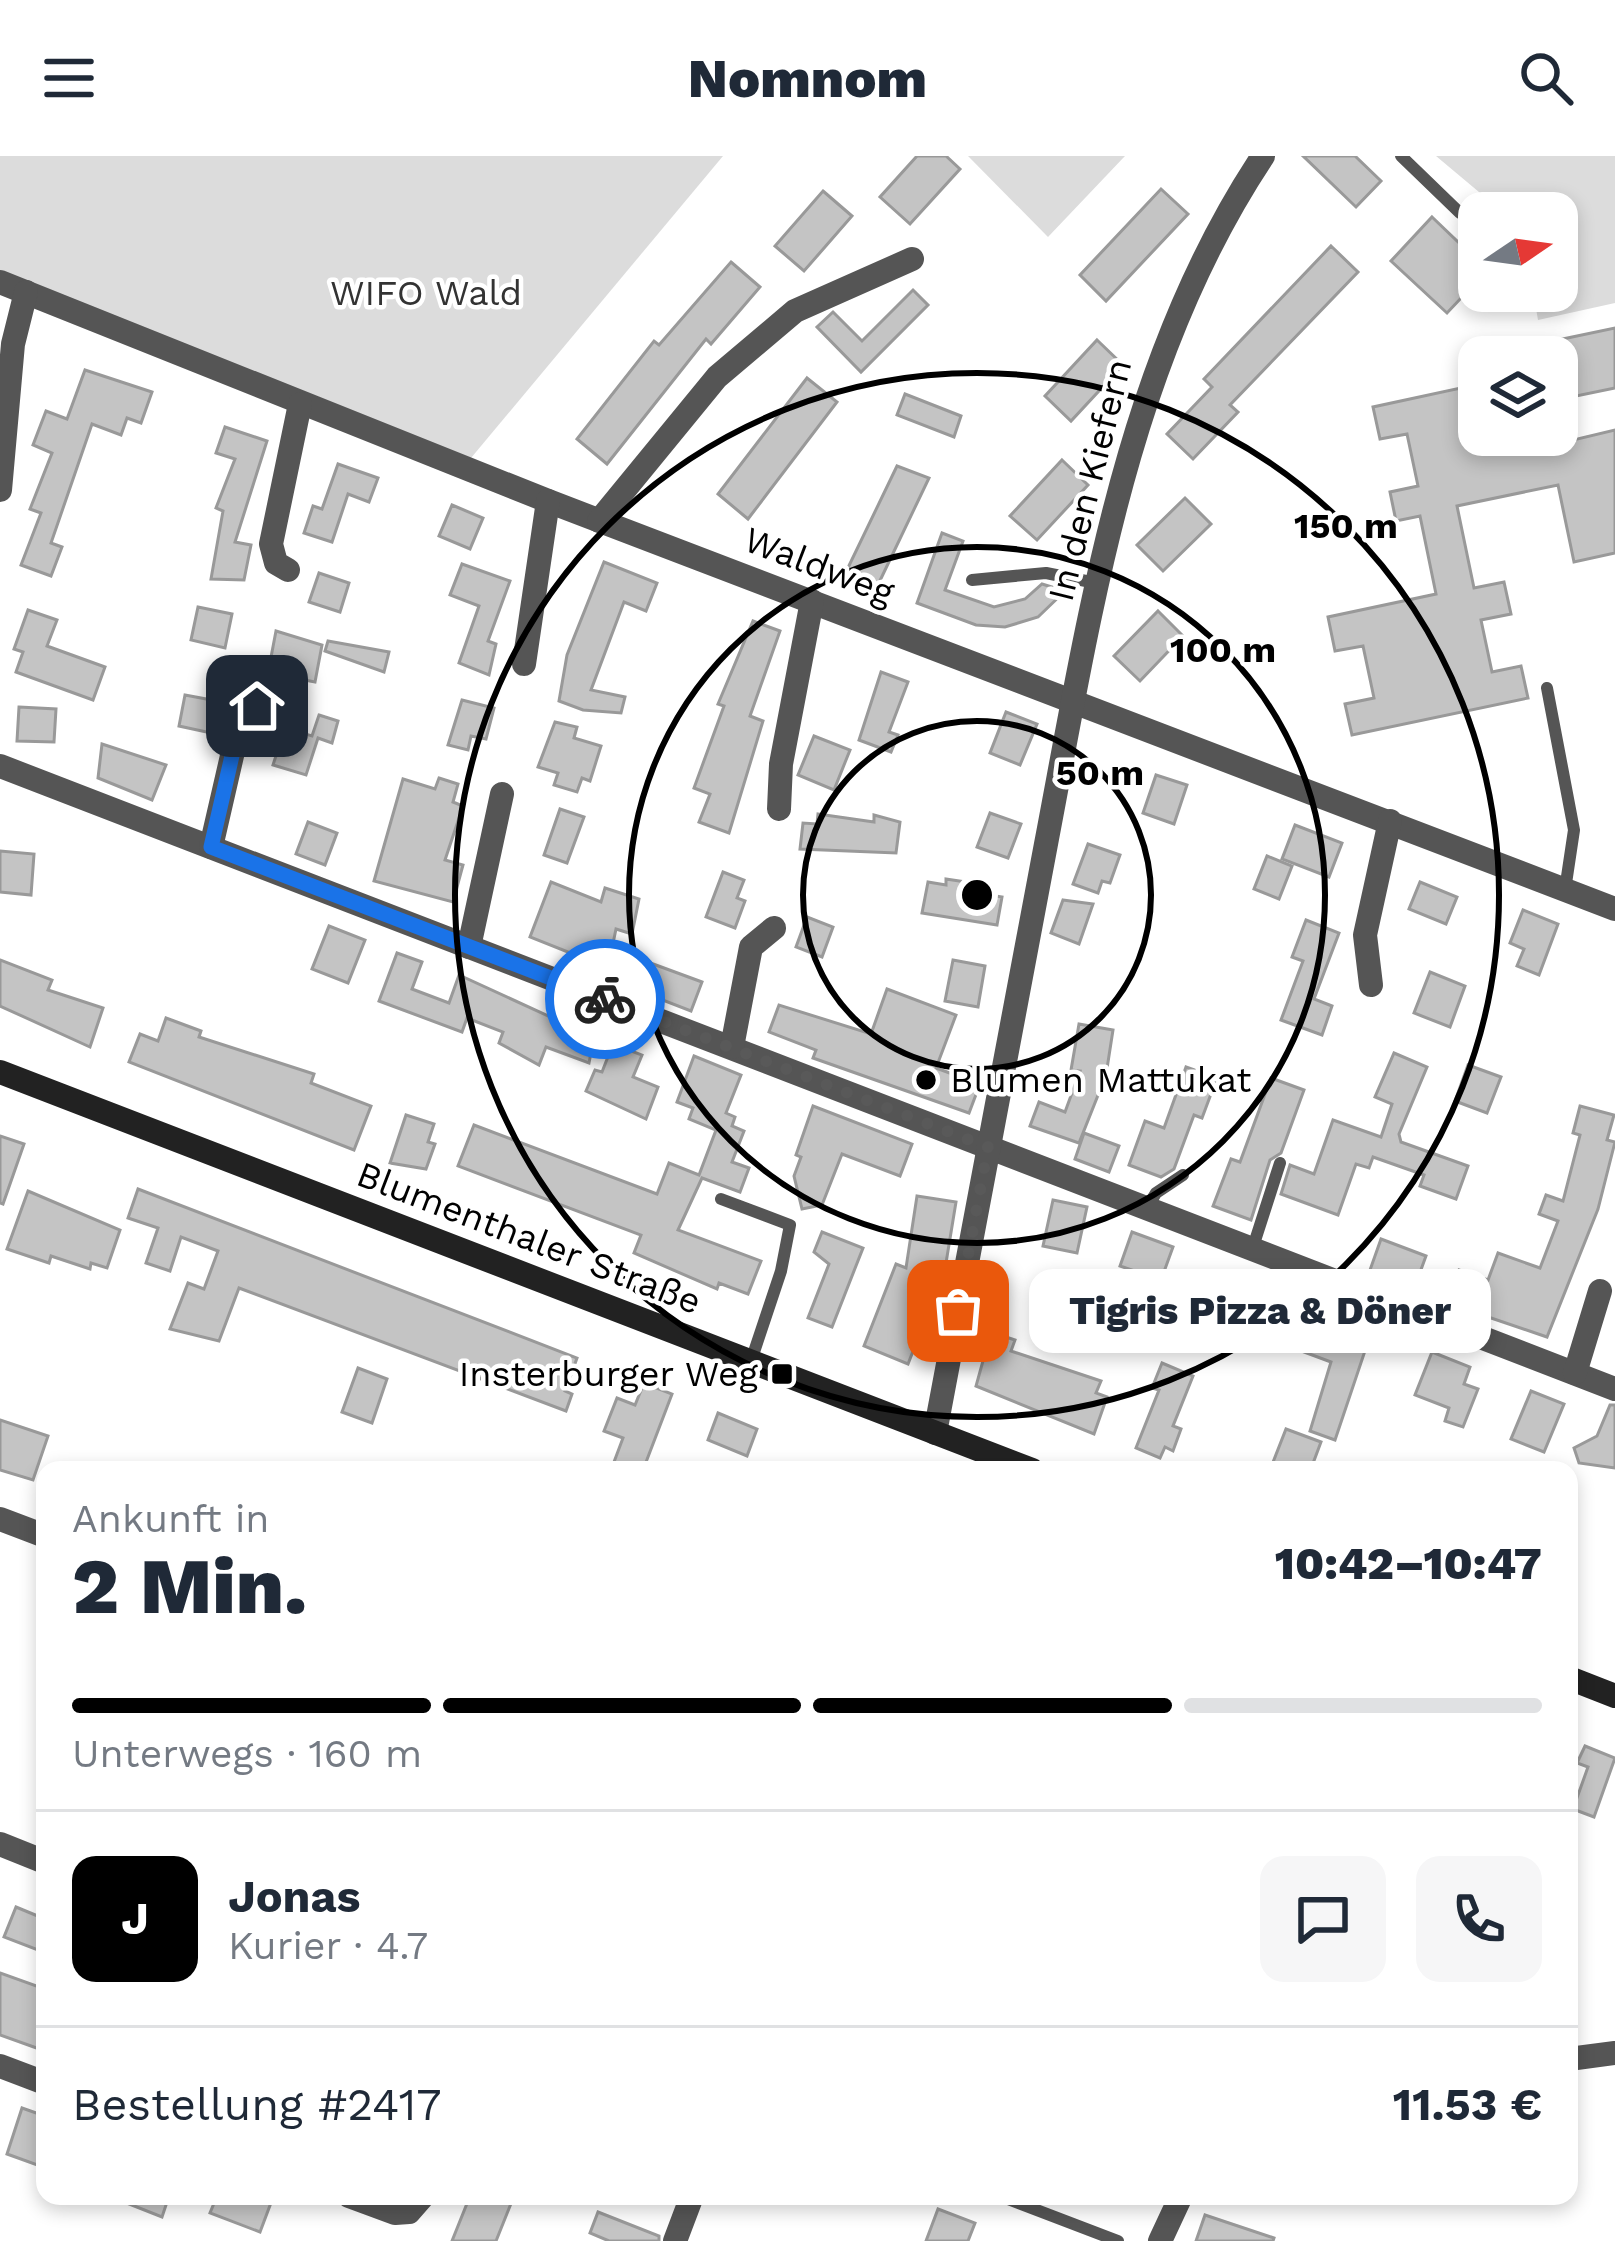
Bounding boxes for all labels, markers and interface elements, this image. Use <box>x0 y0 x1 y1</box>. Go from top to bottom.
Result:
icon: menu <box>36 45 102 111</box>
icon: search <box>1513 45 1579 111</box>
text: Nomnom <box>688 47 927 110</box>
north arrow <box>1458 192 1578 312</box>
map controls <box>1458 192 1578 456</box>
park label: WIFO Wald <box>330 272 522 314</box>
button: layers <box>1458 336 1578 456</box>
street label: In den Kiefern <box>1040 355 1140 605</box>
text: 150 m <box>1294 505 1398 547</box>
street label: Waldweg <box>738 518 900 614</box>
text: 100 m <box>1170 629 1276 671</box>
pin <box>206 655 308 757</box>
icon: home <box>224 673 290 739</box>
text: 50 m <box>1056 752 1144 794</box>
centre of rings <box>956 874 998 916</box>
courier <box>545 939 665 1059</box>
icon: bike <box>572 966 638 1032</box>
place label: Blumen Mattukat <box>950 1059 1251 1101</box>
marker: Blumen Mattukat <box>913 1067 939 1093</box>
street label: Blumenthaler Straße <box>351 1153 707 1323</box>
pin <box>907 1260 1009 1362</box>
callout: Tigris Pizza & Döner <box>1030 1269 1492 1353</box>
icon: bag <box>925 1278 991 1344</box>
text: Tigris Pizza & Döner <box>1069 1288 1451 1333</box>
place label: Insterburger Weg <box>459 1353 759 1395</box>
marker: Insterburger Weg <box>769 1361 795 1387</box>
text: Ankunft in <box>72 1496 269 1541</box>
text: 10:42–10:47 <box>1275 1537 1542 1590</box>
text: 2 Min. <box>72 1540 307 1632</box>
text: Unterwegs · 160 m <box>72 1731 422 1776</box>
button: chat <box>1260 1856 1386 1982</box>
button: phone <box>1416 1856 1542 1982</box>
text: Jonas <box>228 1870 361 1923</box>
text: J <box>121 1892 149 1945</box>
text: Kurier · 4.7 <box>228 1923 428 1968</box>
text: Bestellung #2417 <box>72 2078 442 2131</box>
text: 11.53 € <box>1393 2078 1542 2131</box>

